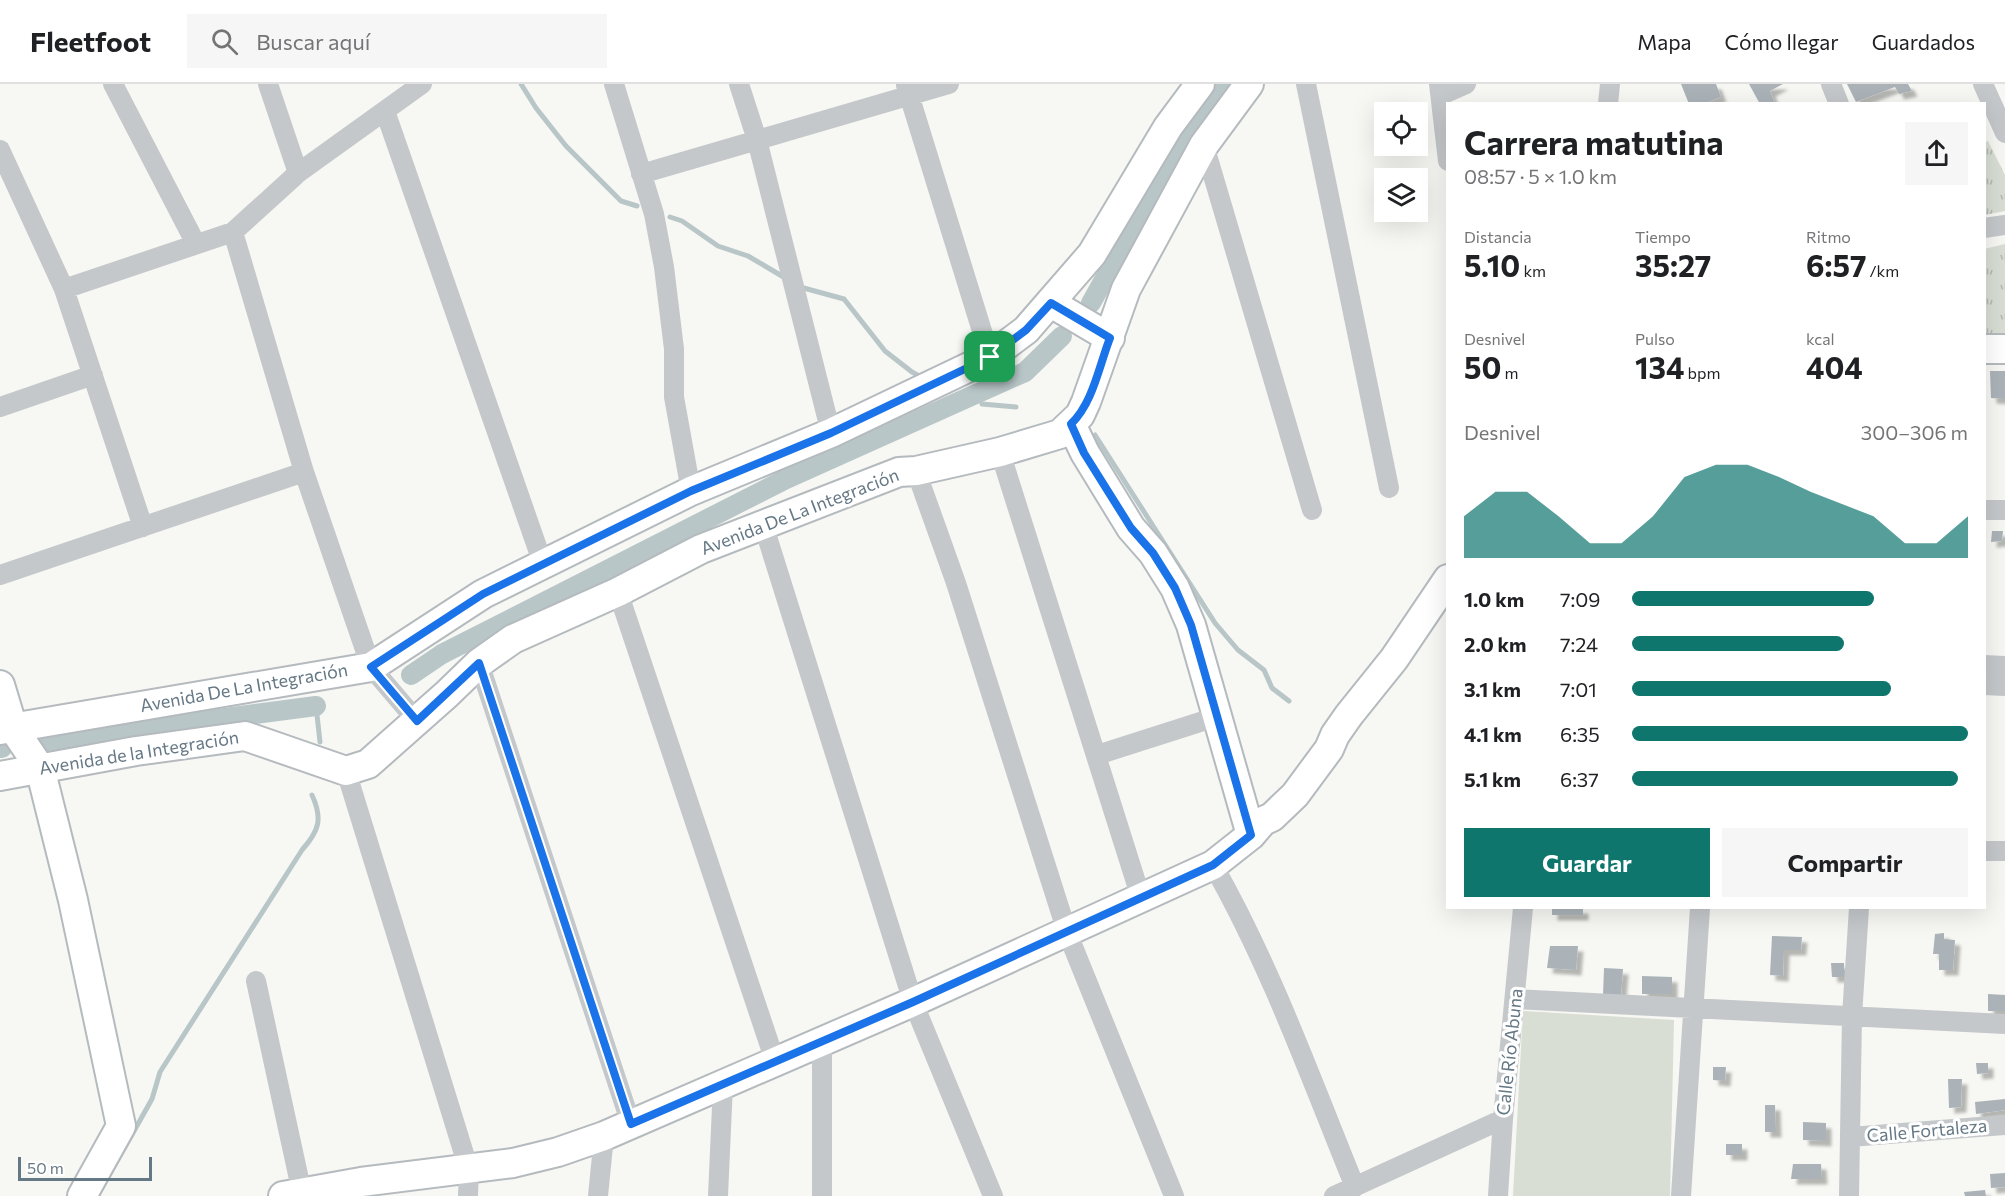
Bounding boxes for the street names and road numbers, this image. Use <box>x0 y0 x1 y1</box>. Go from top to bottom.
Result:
street label: Avenida De La Integración <box>697 463 902 559</box>
street label: Avenida De La Integración <box>138 658 349 716</box>
street label: Avenida de la Integración <box>37 725 240 779</box>
street label: Calle Río Abuna <box>1491 987 1527 1116</box>
street label: Calle Fortaleza <box>1866 1114 1988 1146</box>

